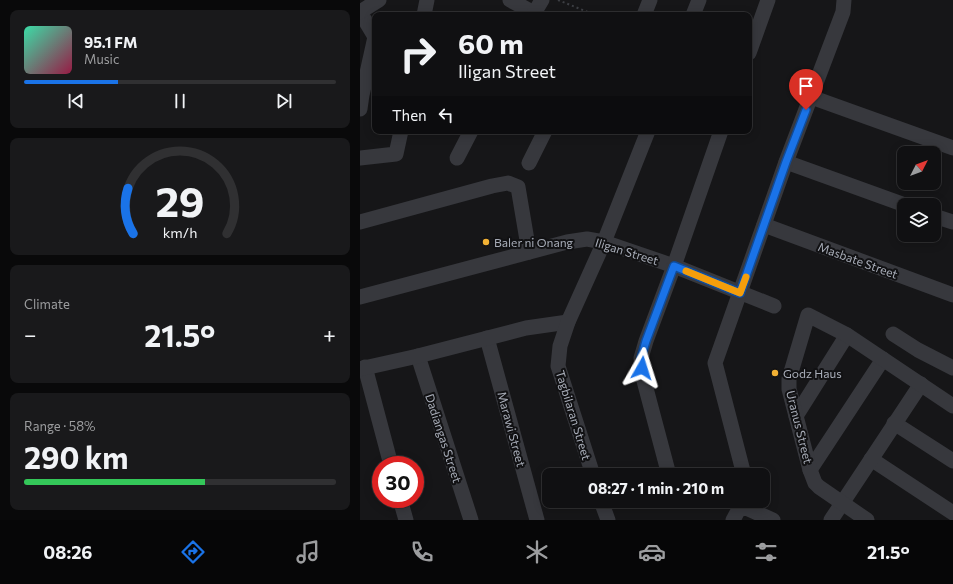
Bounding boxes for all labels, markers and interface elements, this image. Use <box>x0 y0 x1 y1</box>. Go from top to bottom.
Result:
text: 60 m <box>458 26 524 60</box>
icon: right <box>392 28 444 80</box>
text: 95.1 FM <box>84 33 137 51</box>
text: Music <box>84 51 119 67</box>
text: Iligan Street <box>458 60 556 82</box>
pin <box>789 69 823 110</box>
icon: arrive <box>795 75 817 97</box>
icon: previous <box>65 90 87 112</box>
icon: pause <box>169 90 191 112</box>
icon: next <box>273 90 295 112</box>
icon: left <box>435 104 457 126</box>
text: Then <box>392 106 427 124</box>
north arrow <box>897 146 941 190</box>
map controls <box>897 146 941 242</box>
text: 29 <box>155 175 205 226</box>
button: layers <box>897 198 941 242</box>
text: km/h <box>163 223 197 241</box>
place label: Baler ni Onang <box>494 235 574 249</box>
street label: Iligan Street <box>594 235 660 267</box>
marker: Baler ni Onang <box>481 237 491 247</box>
street label: Masbate Street <box>816 239 900 281</box>
text: Climate <box>24 296 70 312</box>
text: 21.5° <box>144 316 215 353</box>
text: − <box>24 321 37 348</box>
text: + <box>323 321 336 348</box>
position arrow <box>621 347 663 389</box>
place label: Godz Haus <box>783 366 842 380</box>
street label: Tagbilaran Street <box>554 368 594 462</box>
marker: Godz Haus <box>770 368 780 378</box>
street label: Uranus Street <box>784 389 816 465</box>
street label: Marawi Street <box>495 390 529 468</box>
street label: Dadiangas Street <box>423 392 465 484</box>
text: Range · 58% <box>24 418 96 434</box>
text: 290 km <box>24 438 128 475</box>
speed limit sign: 30 <box>372 456 424 508</box>
text: 08:27 · 1 min · 210 m <box>588 479 724 497</box>
icon: directions <box>179 538 207 566</box>
icon: music <box>294 538 322 566</box>
icon: phone <box>408 538 436 566</box>
icon: climate <box>523 538 551 566</box>
icon: car <box>638 538 666 566</box>
icon: filters <box>752 538 780 566</box>
text: 08:26 <box>43 541 92 563</box>
text: 21.5° <box>867 541 910 563</box>

